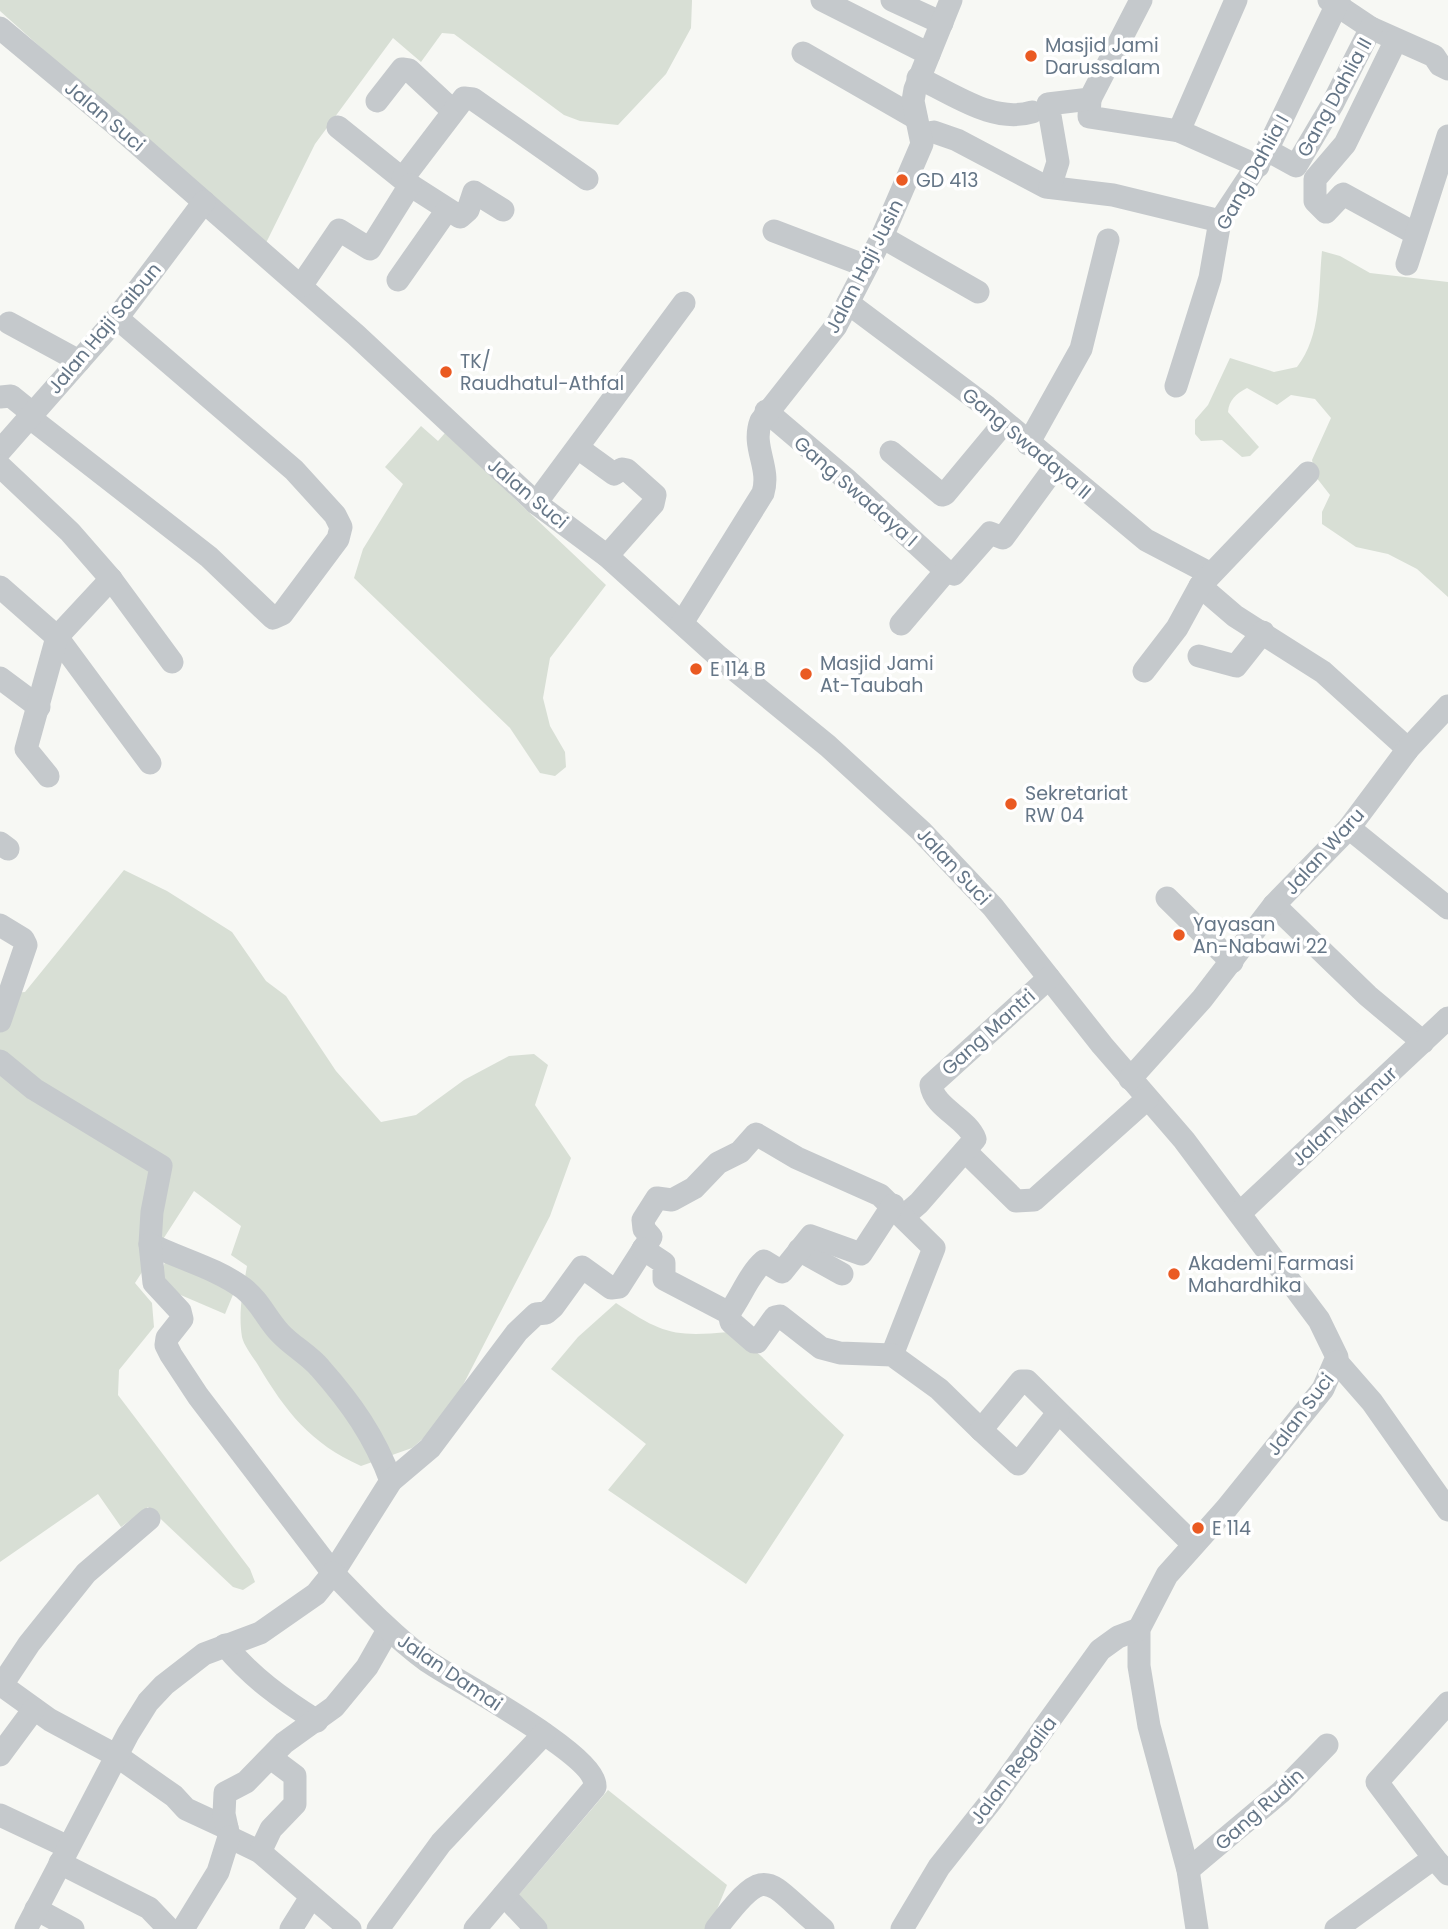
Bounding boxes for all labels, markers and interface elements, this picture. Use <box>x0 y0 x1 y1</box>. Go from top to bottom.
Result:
place label: Masjid Jami Darussalam <box>1045 32 1160 81</box>
street label: Gang Dahlia II <box>1290 33 1378 162</box>
marker: Masjid Jami Darussalam <box>1023 48 1039 64</box>
street label: Jalan Suci <box>59 75 151 158</box>
street label: Gang Dahlia I <box>1210 110 1295 235</box>
place label: GD 413 <box>916 167 979 194</box>
marker: GD 413 <box>894 172 910 188</box>
street label: Jalan Haji Jusin <box>819 195 910 338</box>
street label: Jalan Haji Saibun <box>41 257 167 400</box>
place label: TK/ Raudhatul-Athfal <box>460 348 624 397</box>
marker: TK/ Raudhatul-Athfal <box>438 364 454 380</box>
street label: Gang Swadaya II <box>956 381 1097 505</box>
street label: Gang Swadaya I <box>788 430 923 553</box>
street label: Jalan Suci <box>482 452 574 535</box>
place label: Masjid Jami At-Taubah <box>820 650 934 699</box>
place label: E 114 B <box>710 656 766 683</box>
marker: E 114 B <box>688 661 704 677</box>
marker: Masjid Jami At-Taubah <box>798 666 814 682</box>
place label: Sekretariat RW 04 <box>1025 780 1128 829</box>
marker: Sekretariat RW 04 <box>1003 796 1019 812</box>
street label: Jalan Waru <box>1278 802 1371 901</box>
street label: Jalan Suci <box>911 822 997 911</box>
place label: Yayasan An-Nabawi 22 <box>1193 911 1328 960</box>
marker: Yayasan An-Nabawi 22 <box>1171 927 1187 943</box>
street label: Gang Mantri <box>936 983 1041 1082</box>
street label: Jalan Makmur <box>1286 1060 1403 1172</box>
place label: Akademi Farmasi Mahardhika <box>1188 1250 1354 1299</box>
marker: Akademi Farmasi Mahardhika <box>1166 1266 1182 1282</box>
street label: Jalan Suci <box>1260 1367 1340 1461</box>
place label: E 114 <box>1212 1515 1251 1542</box>
marker: E 114 <box>1190 1520 1206 1536</box>
street label: Jalan Damai <box>392 1627 507 1717</box>
street label: Jalan Regalia <box>964 1711 1063 1830</box>
street label: Gang Rudin <box>1209 1762 1310 1857</box>

